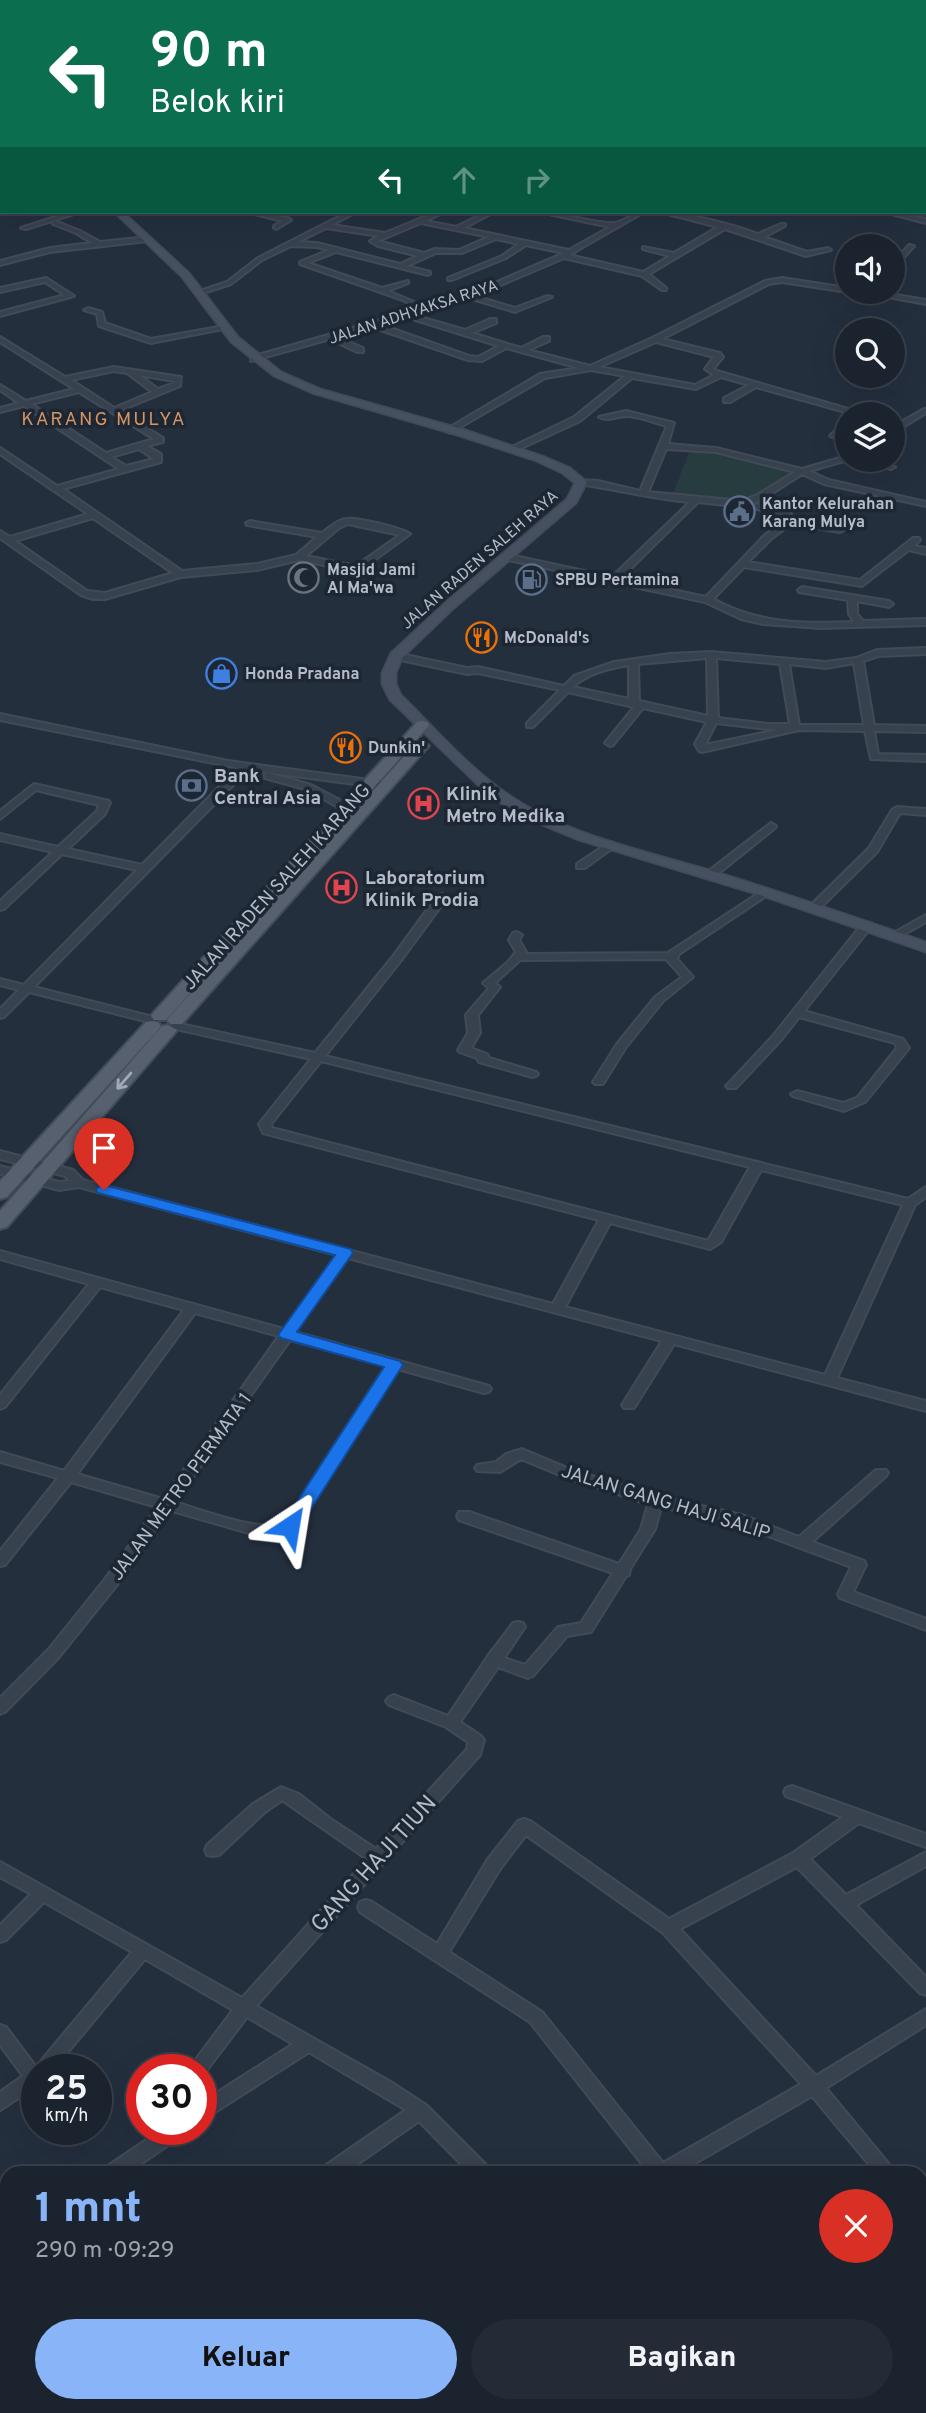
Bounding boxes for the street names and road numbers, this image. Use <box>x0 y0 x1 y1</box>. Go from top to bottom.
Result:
street label: JALAN ADHYAKSA RAYA <box>326 276 501 350</box>
street label: JALAN RADEN SALEH RAYA <box>397 487 563 634</box>
street label: JALAN RADEN SALEH KARANG <box>178 779 377 995</box>
street label: JALAN METRO PERMATA 1 <box>105 1389 258 1586</box>
street label: JALAN GANG HAJI SALIP <box>558 1460 773 1546</box>
street label: GANG HAJI TIUN <box>306 1790 444 1939</box>

